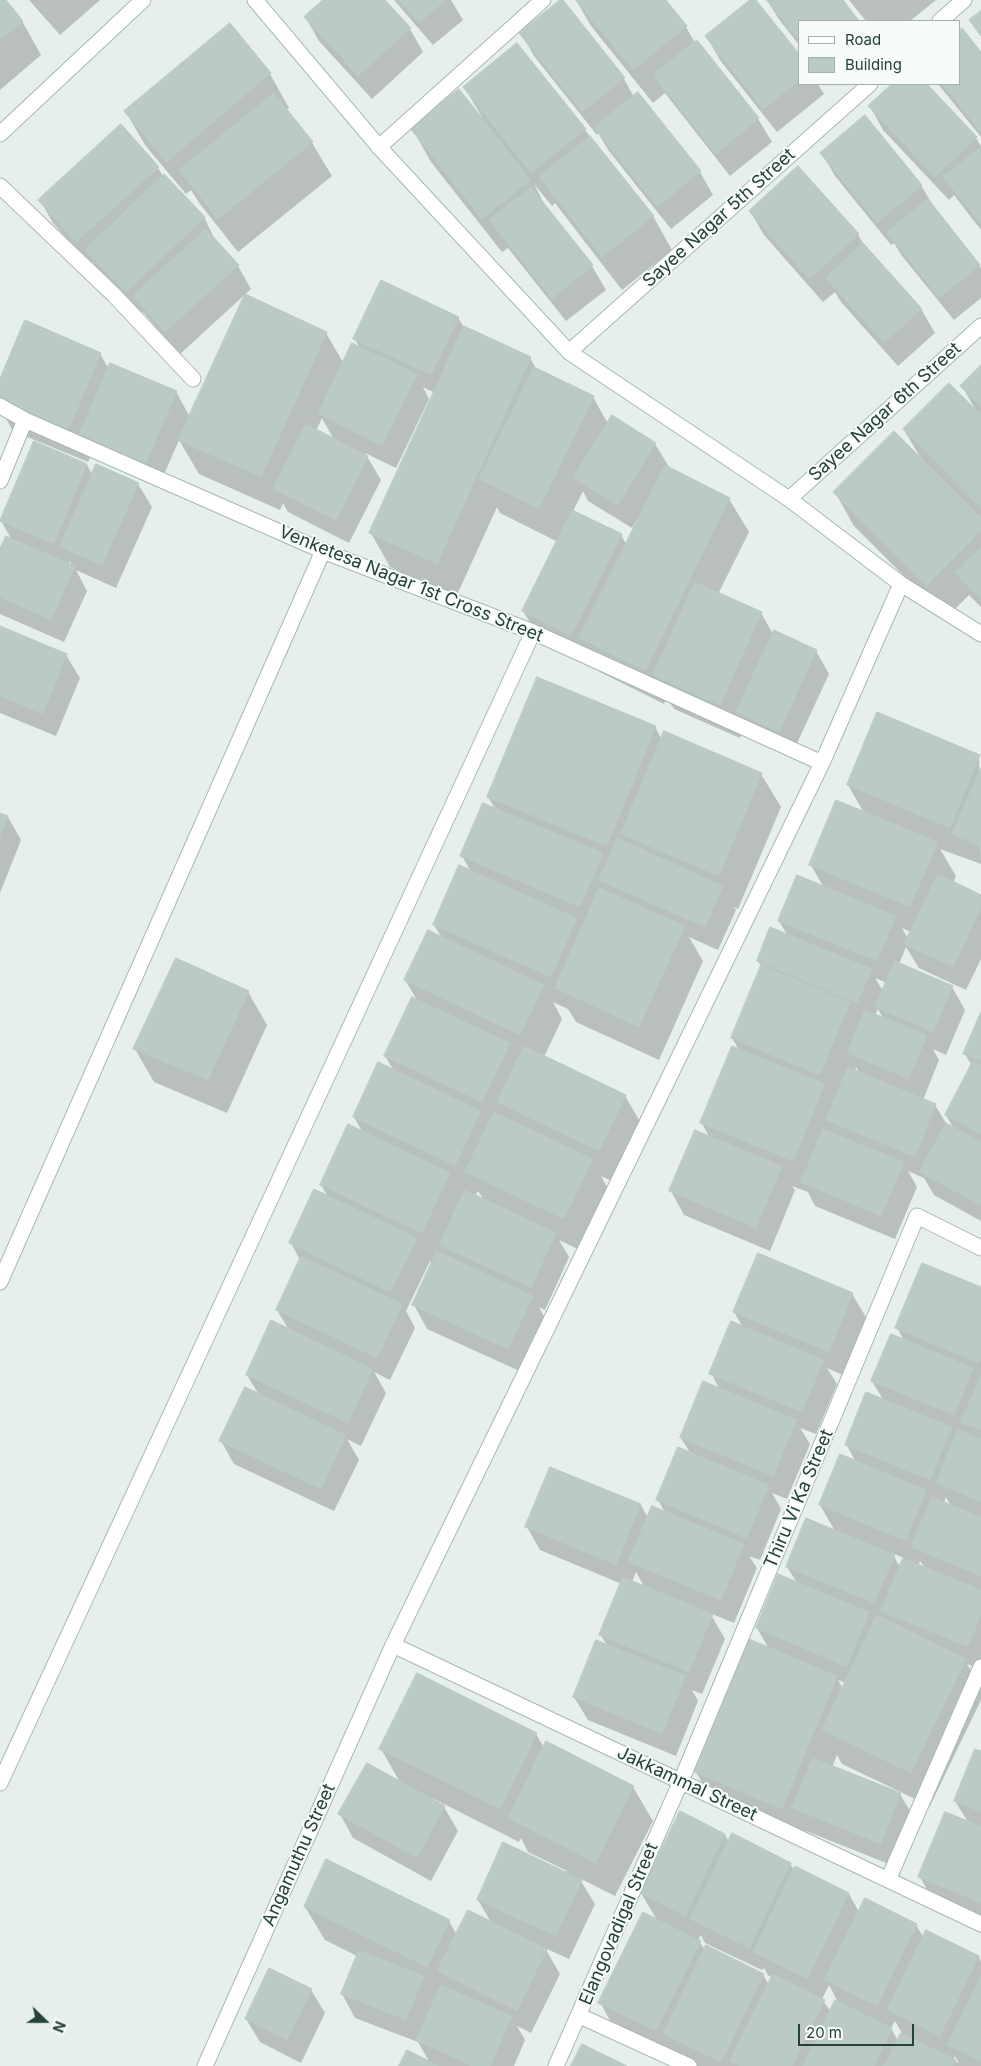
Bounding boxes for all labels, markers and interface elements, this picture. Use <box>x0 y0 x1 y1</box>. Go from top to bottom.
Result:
legend <box>798 20 961 85</box>
text: Road <box>845 30 881 49</box>
text: Building <box>845 55 902 74</box>
street label: Sayee Nagar 5th Street <box>639 144 799 292</box>
street label: Sayee Nagar 6th Street <box>804 338 966 486</box>
street label: Venketesa Nagar 1st Cross Street <box>276 521 546 647</box>
street label: Thiru Vi Ka Street <box>760 1426 838 1572</box>
street label: Jakkammal Street <box>614 1742 760 1826</box>
street label: Angamuthu Street <box>258 1780 340 1930</box>
street label: Elangovadigal Street <box>575 1840 663 2008</box>
north arrow <box>20 1996 70 2046</box>
scale bar <box>801 2014 917 2046</box>
text: N <box>49 2019 69 2035</box>
text: 20 m <box>806 2023 842 2042</box>

